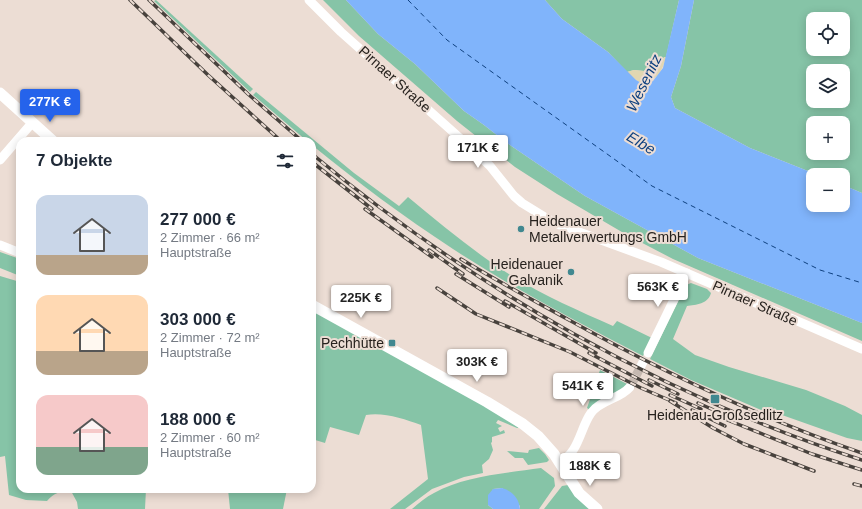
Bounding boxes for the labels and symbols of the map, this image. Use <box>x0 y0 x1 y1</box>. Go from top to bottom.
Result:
street label: Pirnaer Straße <box>356 43 434 116</box>
water label: Wesenitz <box>622 51 665 114</box>
pin: 277K € <box>17 89 83 123</box>
water label: Elbe <box>624 128 659 158</box>
pin: 171K € <box>445 135 511 169</box>
place label: Heidenauer Metallverwertungs GmbH <box>529 213 687 245</box>
marker: Heidenauer Metallverwertungs GmbH <box>516 224 526 234</box>
place label: Heidenauer Galvanik <box>491 256 564 288</box>
marker: Heidenauer Galvanik <box>566 267 576 277</box>
pin: 563K € <box>625 274 691 308</box>
street label: Pirnaer Straße <box>710 277 800 329</box>
pin: 225K € <box>328 285 394 319</box>
place label: Pechhütte <box>321 335 384 351</box>
marker: Pechhütte <box>387 338 397 348</box>
pin: 303K € <box>444 349 510 383</box>
pin: 541K € <box>550 373 616 407</box>
marker: Heidenau-Großsedlitz <box>709 393 721 405</box>
place label: Heidenau-Großsedlitz <box>647 407 783 423</box>
pin: 188K € <box>557 453 623 487</box>

